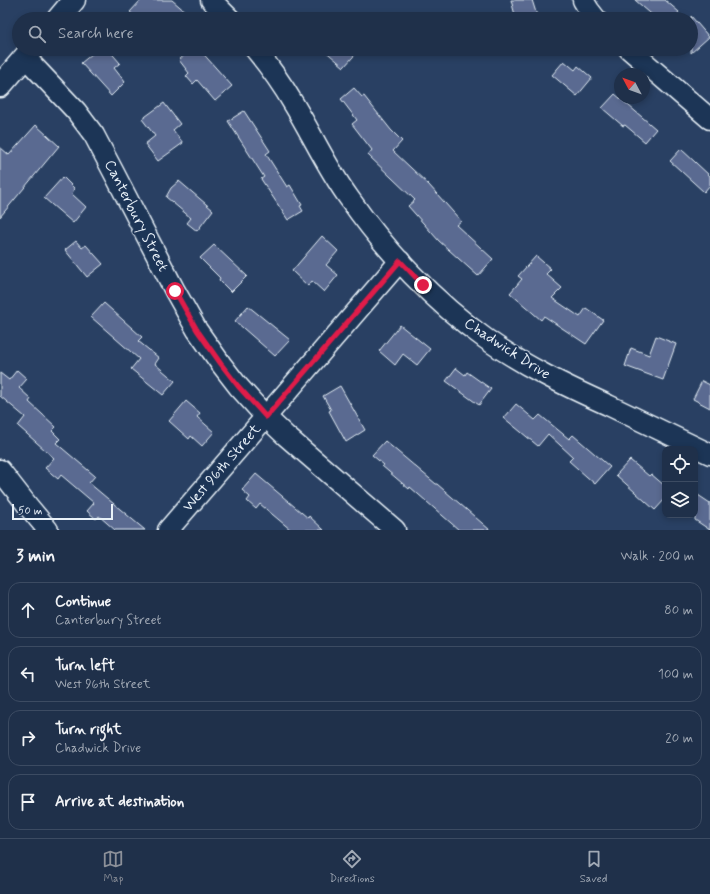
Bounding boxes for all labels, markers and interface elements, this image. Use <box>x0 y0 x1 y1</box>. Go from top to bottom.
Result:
search box <box>12 12 698 56</box>
icon: search <box>26 23 48 45</box>
text: Search here <box>58 24 134 44</box>
north arrow <box>614 68 650 104</box>
street label: Canterbury Street <box>99 157 173 276</box>
route end <box>414 276 432 294</box>
route start <box>166 282 184 300</box>
street label: Chadwick Drive <box>460 314 554 385</box>
street label: West 96th Street <box>178 420 266 516</box>
map controls <box>662 446 698 518</box>
button: locate <box>662 446 698 482</box>
button: layers <box>662 482 698 518</box>
scale bar <box>12 502 113 521</box>
text: 50 m <box>18 504 43 518</box>
text: 3 min <box>16 545 55 567</box>
text: Walk · 200 m <box>620 548 694 565</box>
text: Continue <box>55 592 111 612</box>
icon: ahead <box>17 599 39 621</box>
text: 80 m <box>664 602 693 619</box>
text: Canterbury Street <box>55 612 161 629</box>
text: Turn left <box>55 656 115 676</box>
icon: left <box>17 663 39 685</box>
text: 100 m <box>658 666 693 683</box>
text: West 96th Street <box>55 676 150 693</box>
text: Turn right <box>55 720 122 740</box>
icon: right <box>17 727 39 749</box>
text: 20 m <box>665 730 693 747</box>
text: Chadwick Drive <box>55 740 141 757</box>
icon: arrive <box>17 791 39 813</box>
text: Arrive at destination <box>55 792 184 812</box>
tab: Map <box>102 848 124 886</box>
tab: Directions <box>329 848 375 886</box>
tab: Saved <box>580 848 607 886</box>

